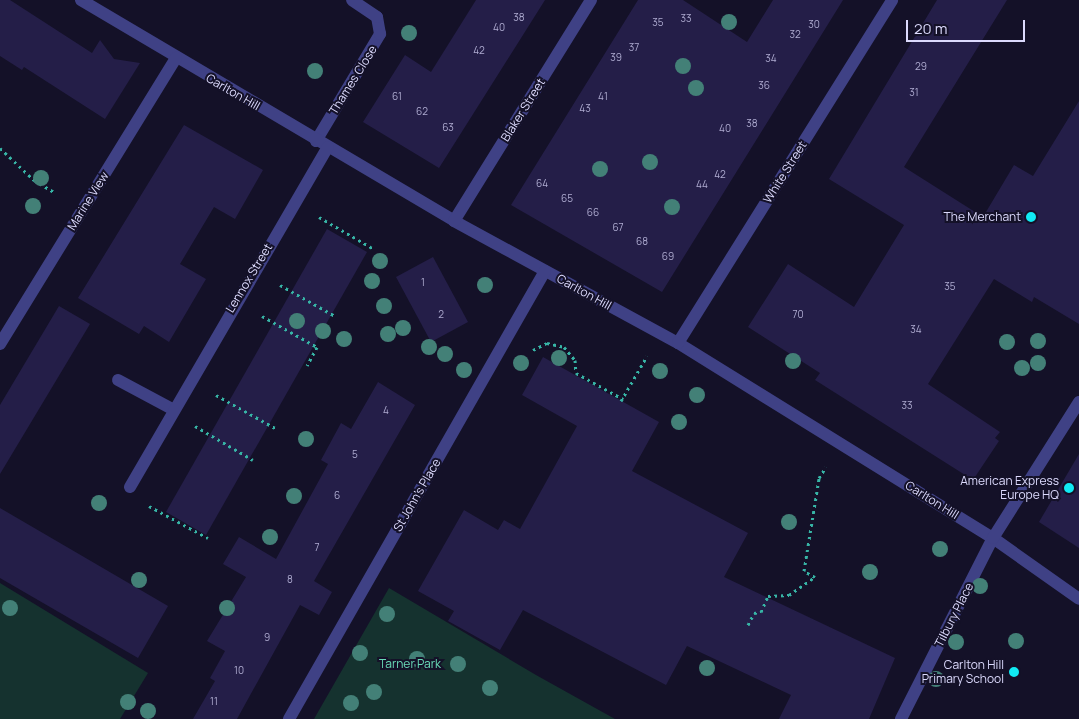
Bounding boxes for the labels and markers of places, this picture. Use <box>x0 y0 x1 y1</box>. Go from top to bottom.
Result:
place label: The Merchant <box>944 210 1021 224</box>
marker: The Merchant <box>1025 211 1037 223</box>
place label: American Express Europe HQ <box>960 474 1059 502</box>
marker: American Express Europe HQ <box>1063 482 1075 494</box>
place label: Carlton Hill Primary School <box>922 658 1004 686</box>
marker: Carlton Hill Primary School <box>1008 666 1020 678</box>

